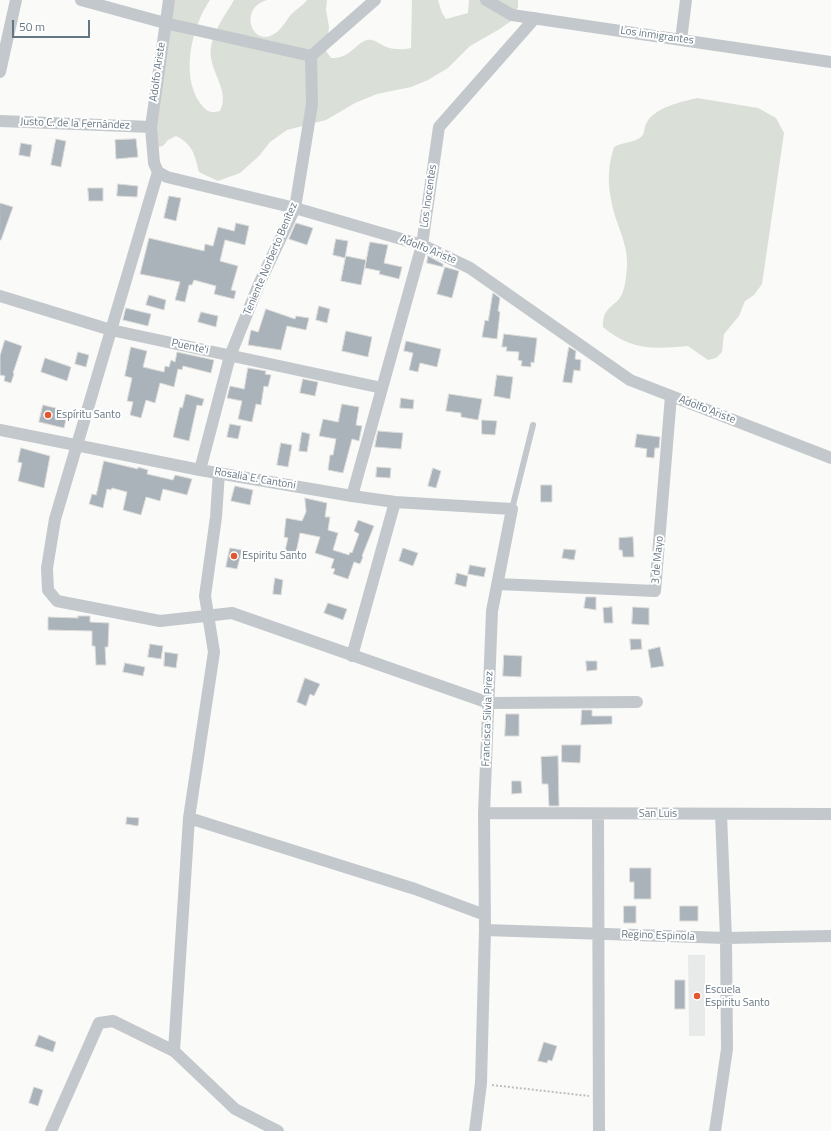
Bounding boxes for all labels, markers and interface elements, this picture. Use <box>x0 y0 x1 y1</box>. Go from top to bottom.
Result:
scale bar <box>14 12 92 38</box>
text: 50 m <box>19 17 45 36</box>
street label: Los inmigrantes <box>620 24 694 48</box>
street label: Adolfo Ariste <box>147 42 169 102</box>
street label: Justo C. de la Fernández <box>20 115 130 133</box>
street label: Los Inocentes <box>418 164 440 228</box>
street label: Teniente Norberto Benítez <box>241 201 301 317</box>
street label: Adolfo Ariste <box>398 233 458 267</box>
street label: Puente'i <box>170 337 210 357</box>
street label: Adolfo Ariste <box>677 393 737 427</box>
place label: Espíritu Santo <box>56 408 121 422</box>
marker: Espíritu Santo <box>43 410 53 420</box>
street label: Rosalia E. Cantoni <box>213 465 297 493</box>
street label: 3 de Mayo <box>649 535 667 585</box>
place label: Espiritu Santo <box>242 549 307 563</box>
marker: Espiritu Santo <box>229 551 239 561</box>
street label: Francisca Silvia Pirez <box>480 671 496 767</box>
street label: San Luis <box>639 807 677 821</box>
street label: Regino Espinola <box>621 928 695 944</box>
place label: Escuela Espiritu Santo <box>705 983 770 1009</box>
marker: Escuela Espiritu Santo <box>692 991 702 1001</box>

